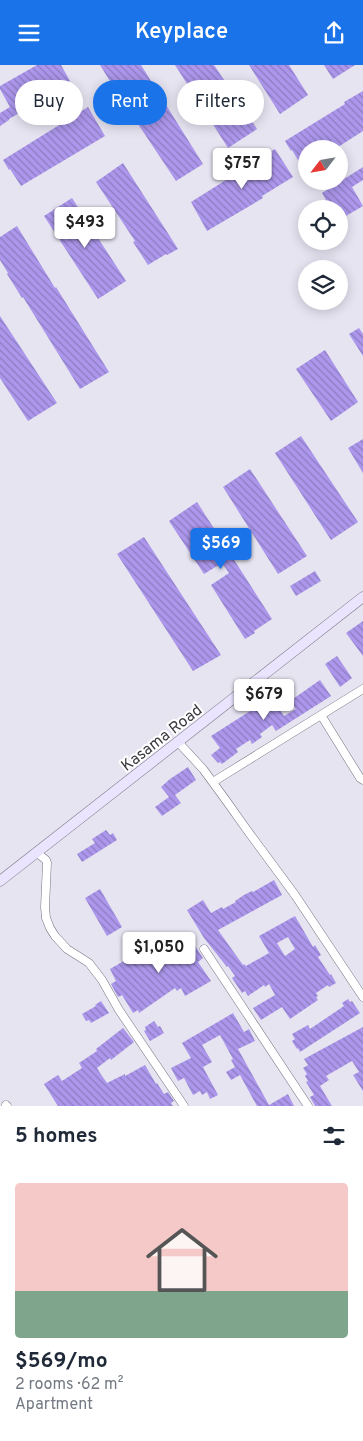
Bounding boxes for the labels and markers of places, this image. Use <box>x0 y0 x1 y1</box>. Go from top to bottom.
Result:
pin: $757 <box>212 147 272 190</box>
pin: $493 <box>55 207 115 249</box>
pin: $569 <box>191 527 251 570</box>
pin: $679 <box>234 679 294 721</box>
pin: $1,050 <box>118 931 200 974</box>

